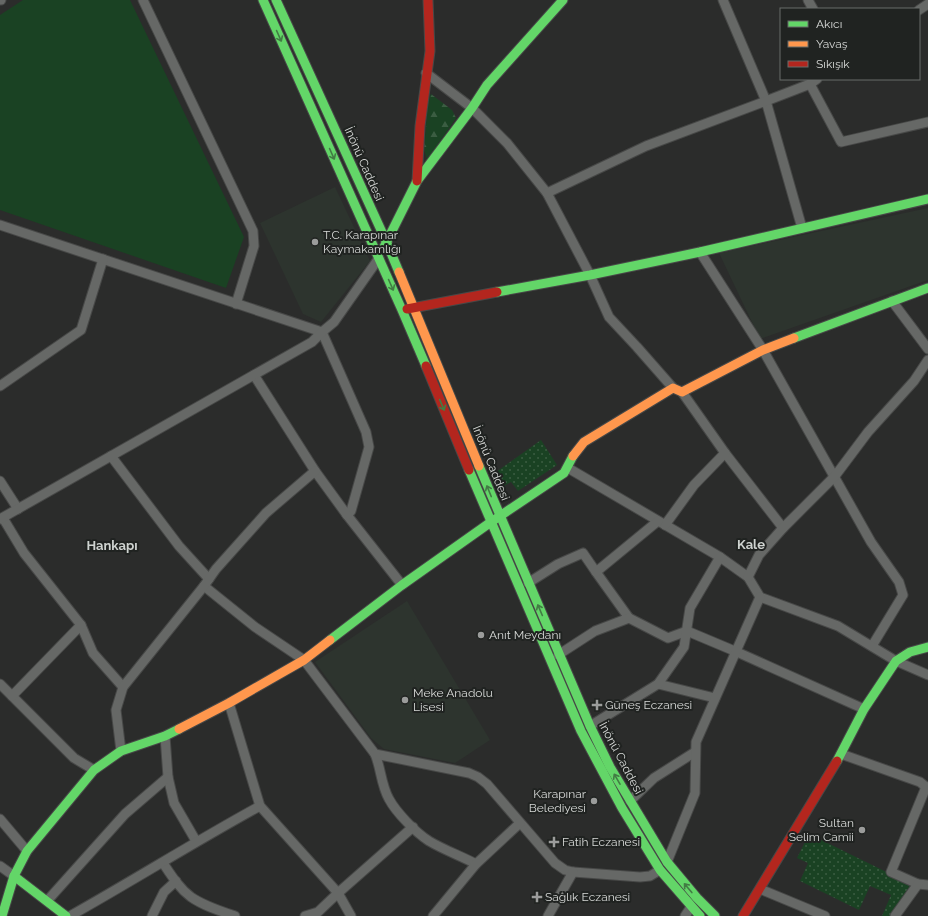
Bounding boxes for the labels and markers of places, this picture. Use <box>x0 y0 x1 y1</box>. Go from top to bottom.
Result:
place label: T.C. Karapınar Kaymakamlığı <box>323 228 401 256</box>
marker: T.C. Karapınar Kaymakamlığı <box>310 237 320 247</box>
place label: Anıt Meydanı <box>489 628 561 642</box>
marker: Anıt Meydanı <box>476 630 486 640</box>
place label: Meke Anadolu Lisesi <box>413 686 493 714</box>
marker: Meke Anadolu Lisesi <box>400 695 410 705</box>
place label: Güneş Eczanesi <box>605 698 692 712</box>
marker: Güneş Eczanesi <box>592 700 602 710</box>
place label: Karapınar Belediyesi <box>529 787 587 815</box>
marker: Karapınar Belediyesi <box>589 796 599 806</box>
place label: Sultan Selim Camii <box>789 816 854 844</box>
marker: Sultan Selim Camii <box>857 825 867 835</box>
place label: Fatih Eczanesi <box>562 835 640 849</box>
marker: Fatih Eczanesi <box>549 837 559 847</box>
place label: Sağlık Eczanesi <box>545 890 630 904</box>
marker: Sağlık Eczanesi <box>532 892 542 902</box>

